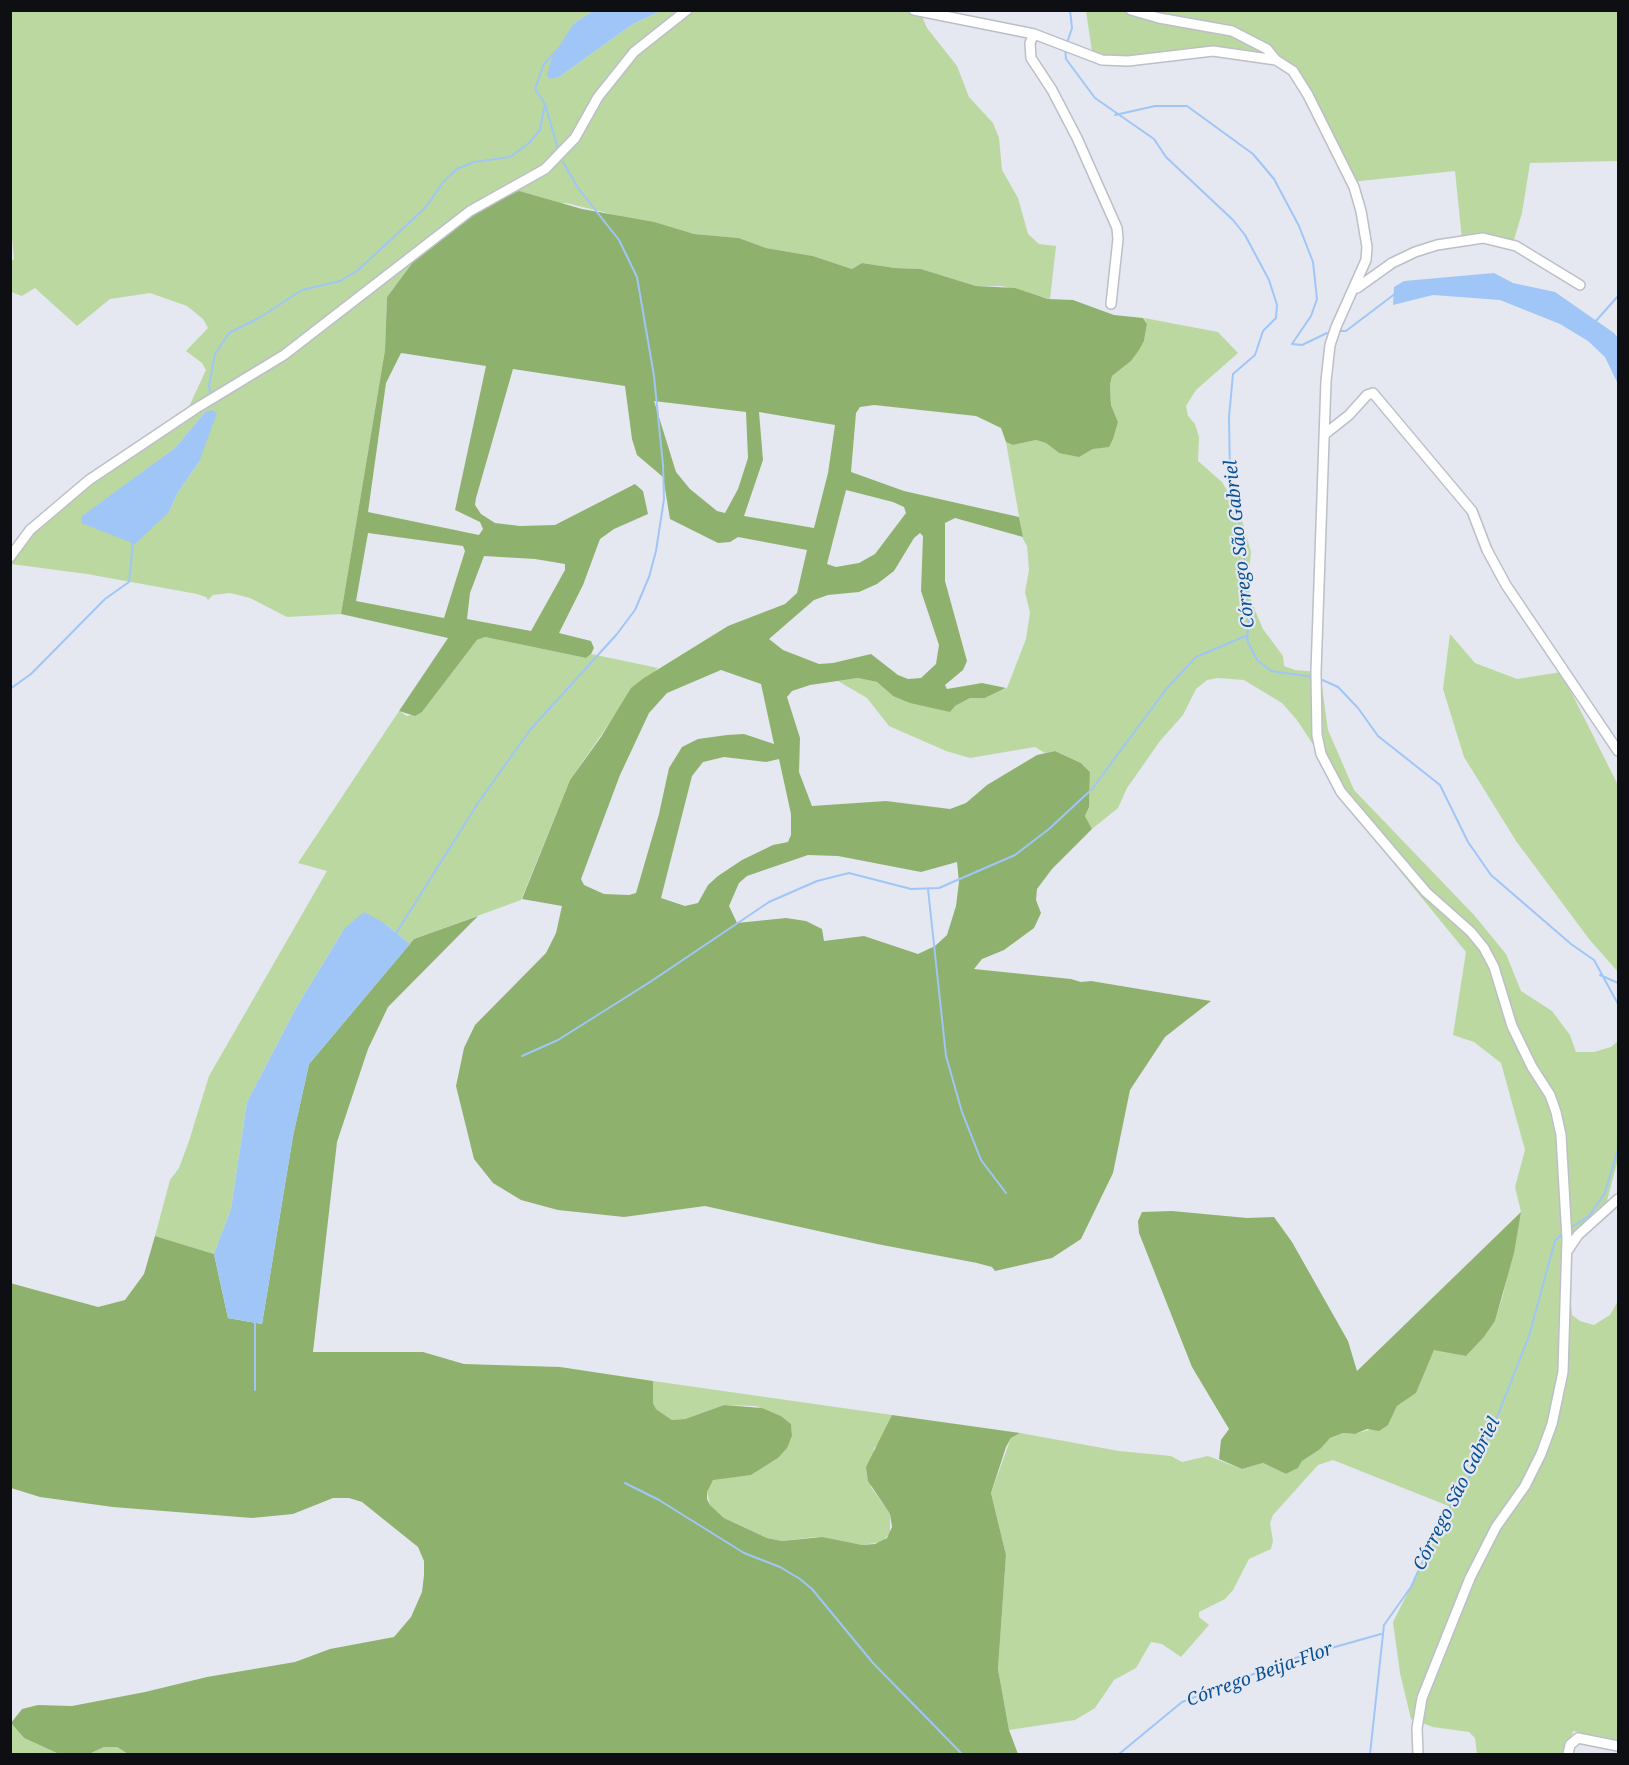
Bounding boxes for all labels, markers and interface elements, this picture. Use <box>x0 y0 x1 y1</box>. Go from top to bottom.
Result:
water label: Córrego São Gabriel <box>1220 459 1260 629</box>
water label: Córrego São Gabriel <box>1409 1414 1505 1574</box>
water label: Córrego Beija-Flor <box>1184 1638 1336 1712</box>

